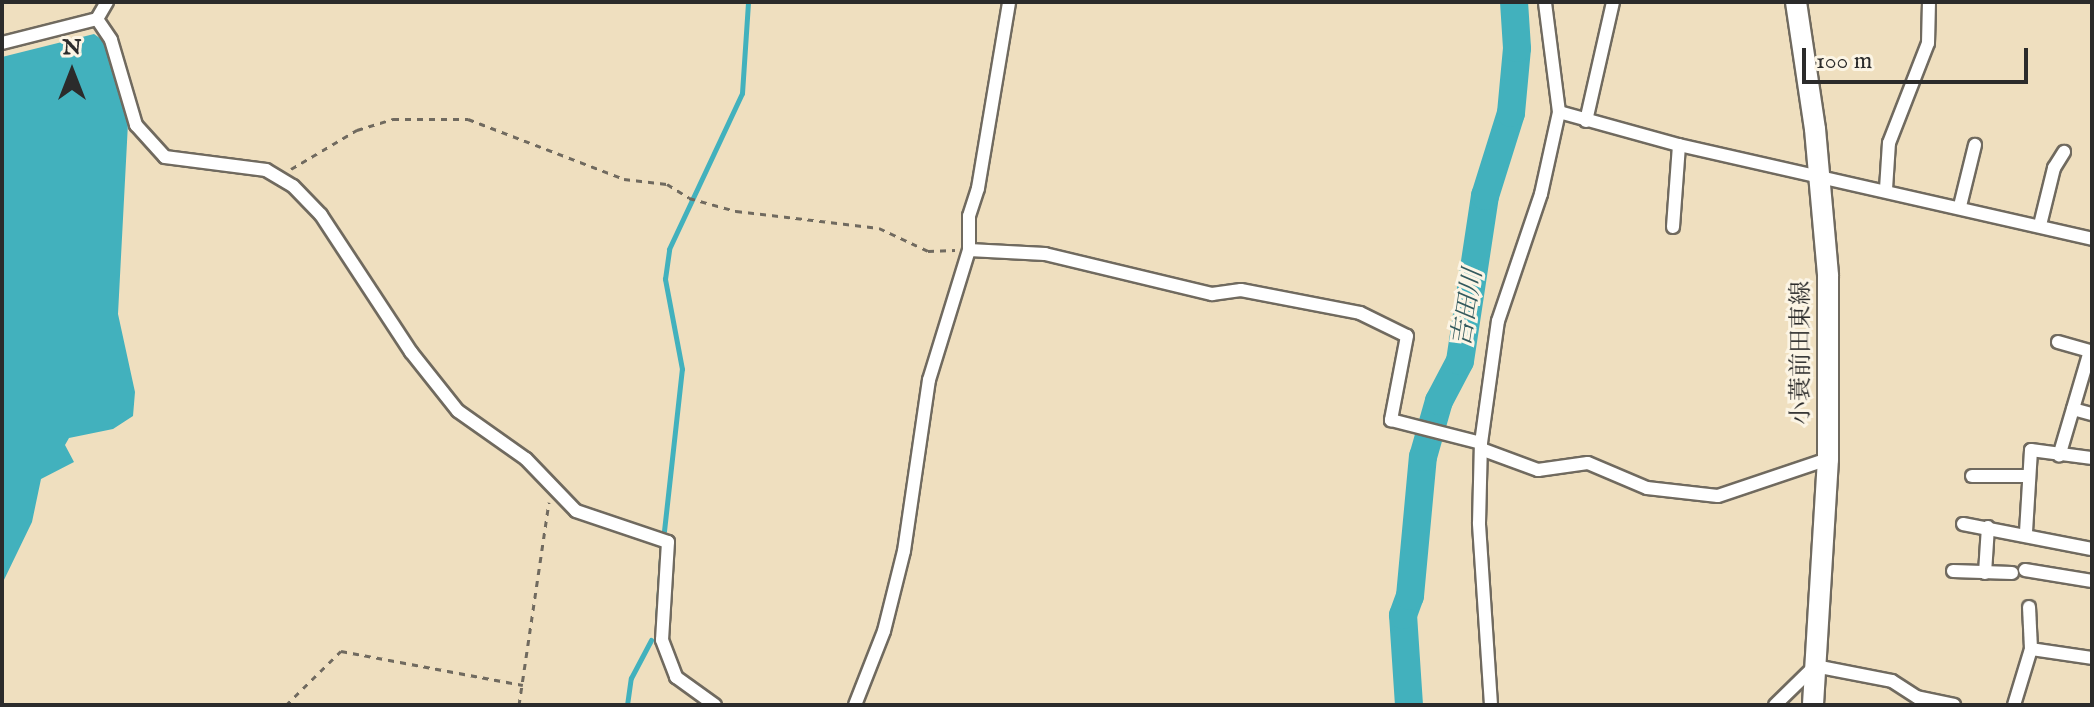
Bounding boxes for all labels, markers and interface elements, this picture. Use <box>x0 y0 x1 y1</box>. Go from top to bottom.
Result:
north arrow <box>32 32 112 112</box>
scale bar <box>1806 32 2032 82</box>
text: N <box>62 34 82 62</box>
text: 100 m <box>1816 46 1872 77</box>
water label: 吉田川 <box>1446 267 1490 349</box>
street label: 小蓑前田東線 <box>1788 281 1816 425</box>

